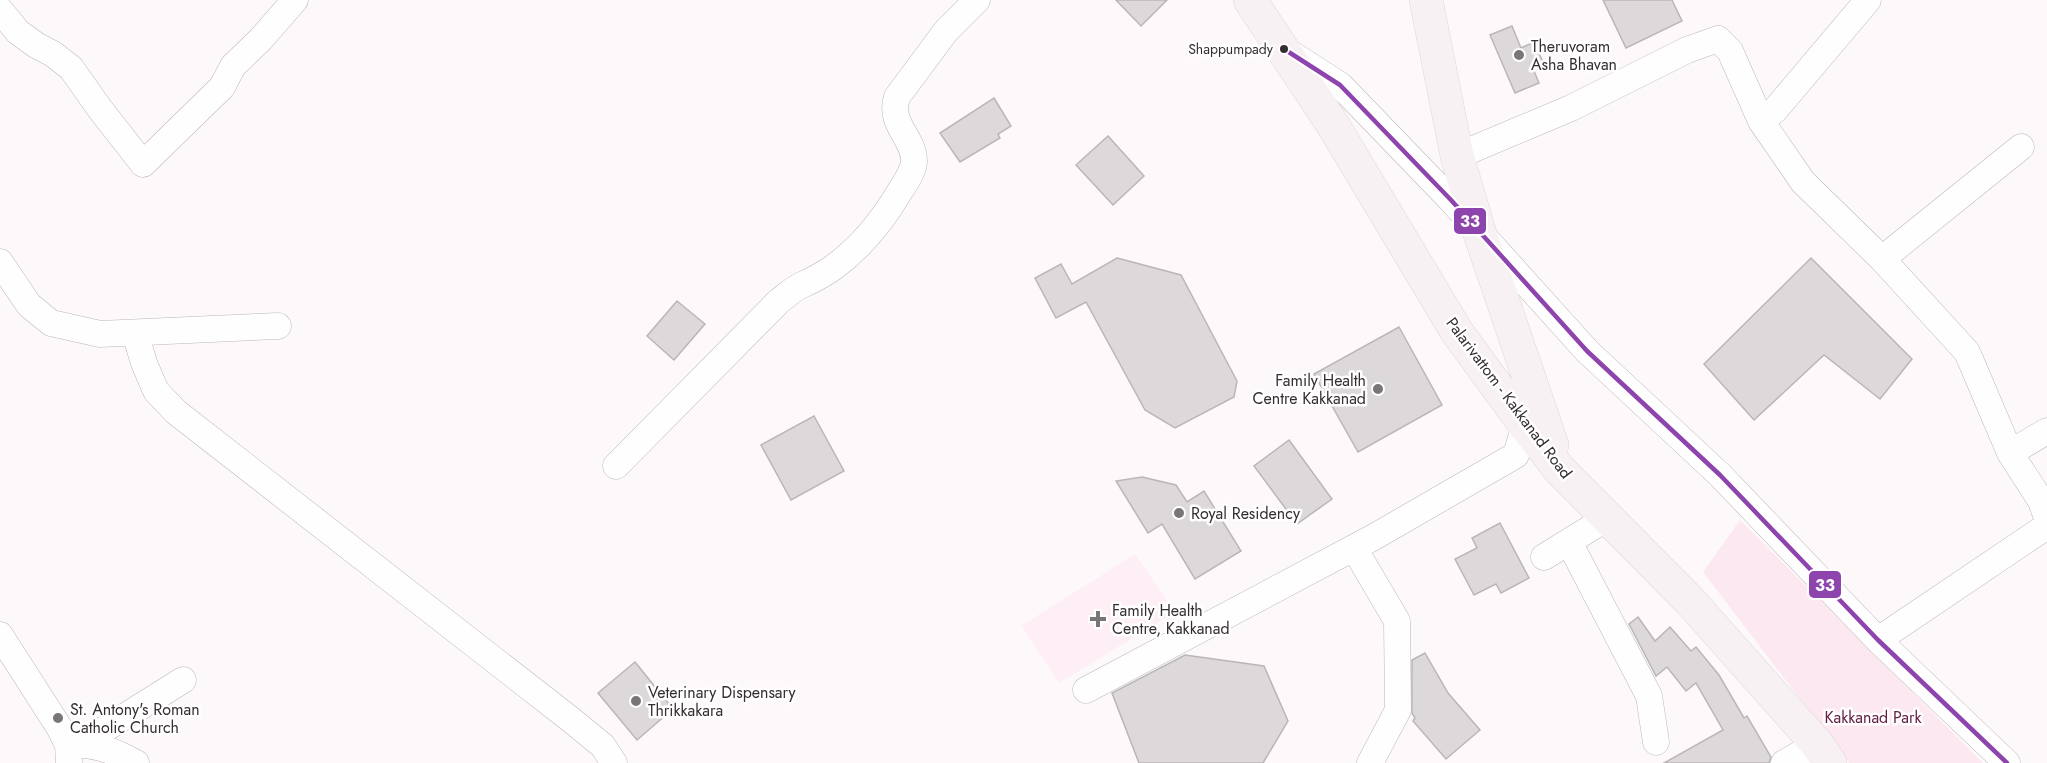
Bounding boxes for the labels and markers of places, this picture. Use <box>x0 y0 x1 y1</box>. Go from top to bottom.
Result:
place label: Theruvoram Asha Bhavan <box>1531 35 1617 76</box>
place label: Shappumpady <box>1188 39 1274 59</box>
marker: Shappumpady <box>1278 43 1290 55</box>
marker: Theruvoram Asha Bhavan <box>1512 48 1526 62</box>
place label: Family Health Centre Kakkanad <box>1253 369 1366 410</box>
marker: Family Health Centre Kakkanad <box>1371 382 1385 396</box>
place label: Royal Residency <box>1191 502 1301 525</box>
marker: Royal Residency <box>1172 506 1186 520</box>
place label: Family Health Centre, Kakkanad <box>1112 599 1230 640</box>
marker: Family Health Centre, Kakkanad <box>1089 610 1107 628</box>
place label: Veterinary Dispensary Thrikkakara <box>648 681 797 722</box>
marker: Veterinary Dispensary Thrikkakara <box>629 694 643 708</box>
place label: St. Antony's Roman Catholic Church <box>70 698 200 739</box>
marker: St. Antony's Roman Catholic Church <box>51 711 65 725</box>

